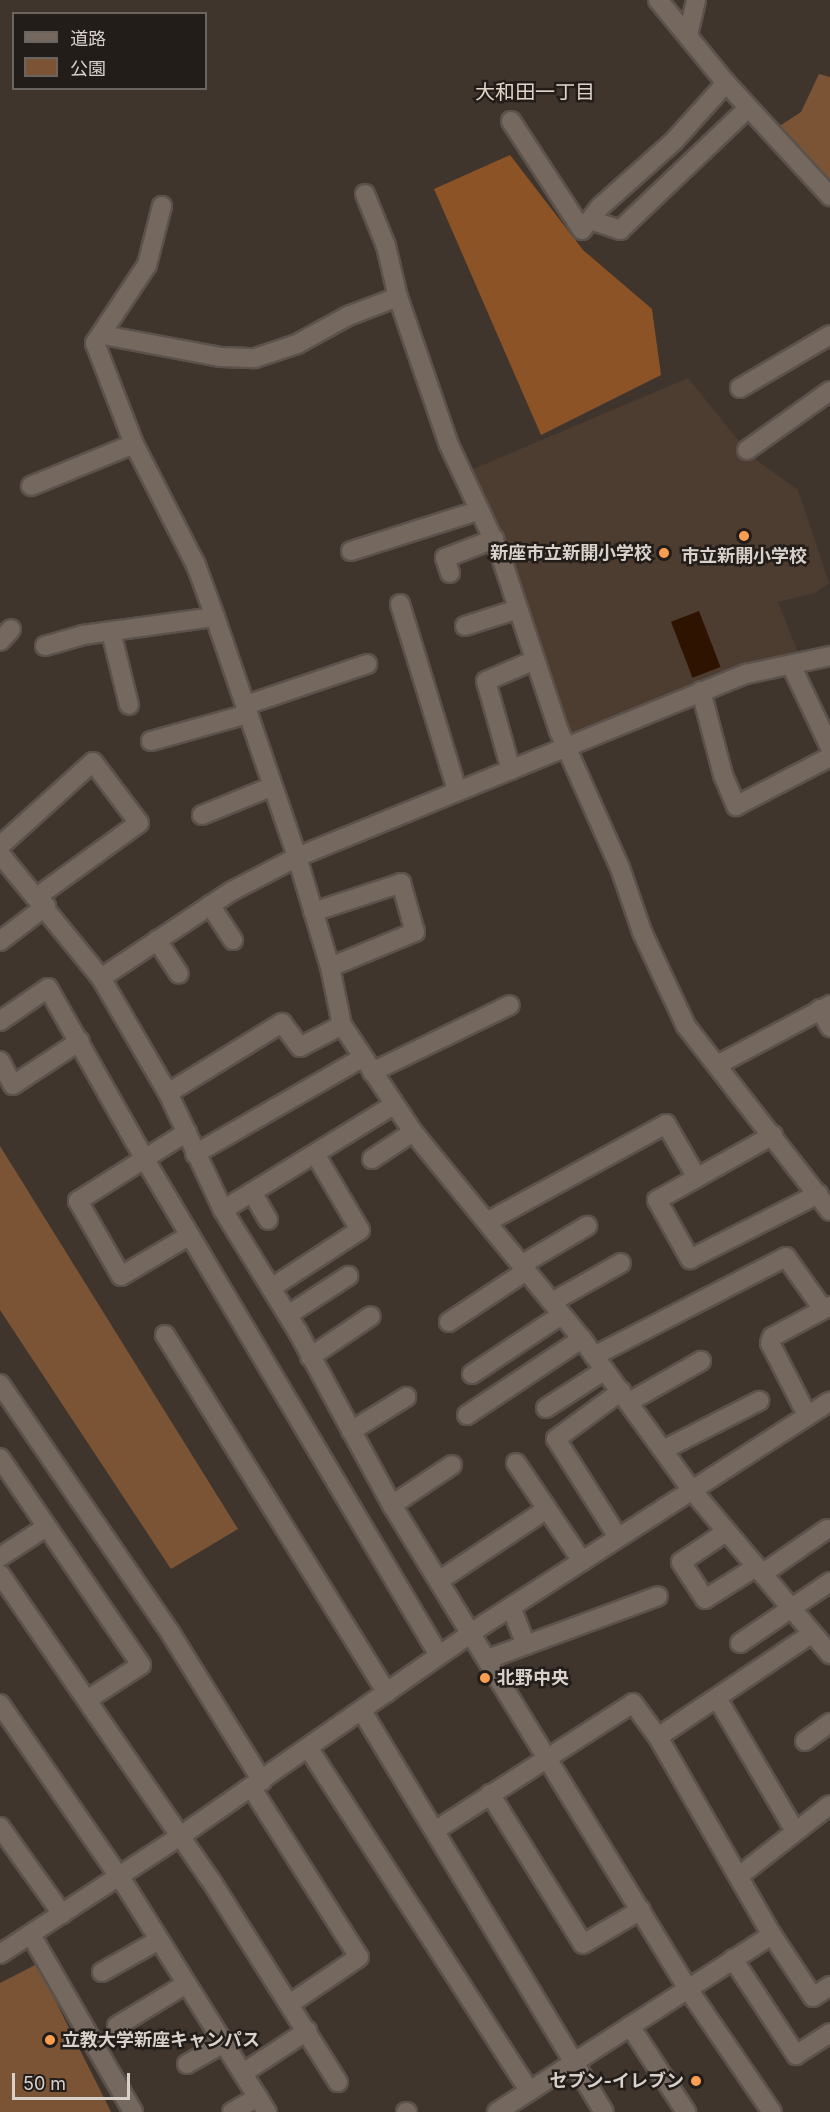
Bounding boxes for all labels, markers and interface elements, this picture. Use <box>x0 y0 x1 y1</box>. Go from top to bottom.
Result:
legend <box>12 12 207 90</box>
text: 道路 <box>70 28 106 49</box>
text: 公園 <box>70 58 106 79</box>
district label: 大和田一丁目 <box>475 80 595 104</box>
marker: 市立新開小学校 <box>737 529 751 543</box>
place label: 新座市立新開小学校 <box>490 542 652 564</box>
place label: 市立新開小学校 <box>681 545 807 567</box>
marker: 新座市立新開小学校 <box>657 546 671 560</box>
place label: 北野中央 <box>497 1667 569 1689</box>
marker: 北野中央 <box>478 1671 492 1685</box>
place label: 立教大学新座キャンパス <box>62 2029 260 2051</box>
marker: 立教大学新座キャンパス <box>43 2033 57 2047</box>
scale bar <box>15 2061 134 2099</box>
place label: セブン-イレブン <box>550 2070 684 2092</box>
text: 50 m <box>23 2073 66 2094</box>
marker: セブン-イレブン <box>689 2074 703 2088</box>

